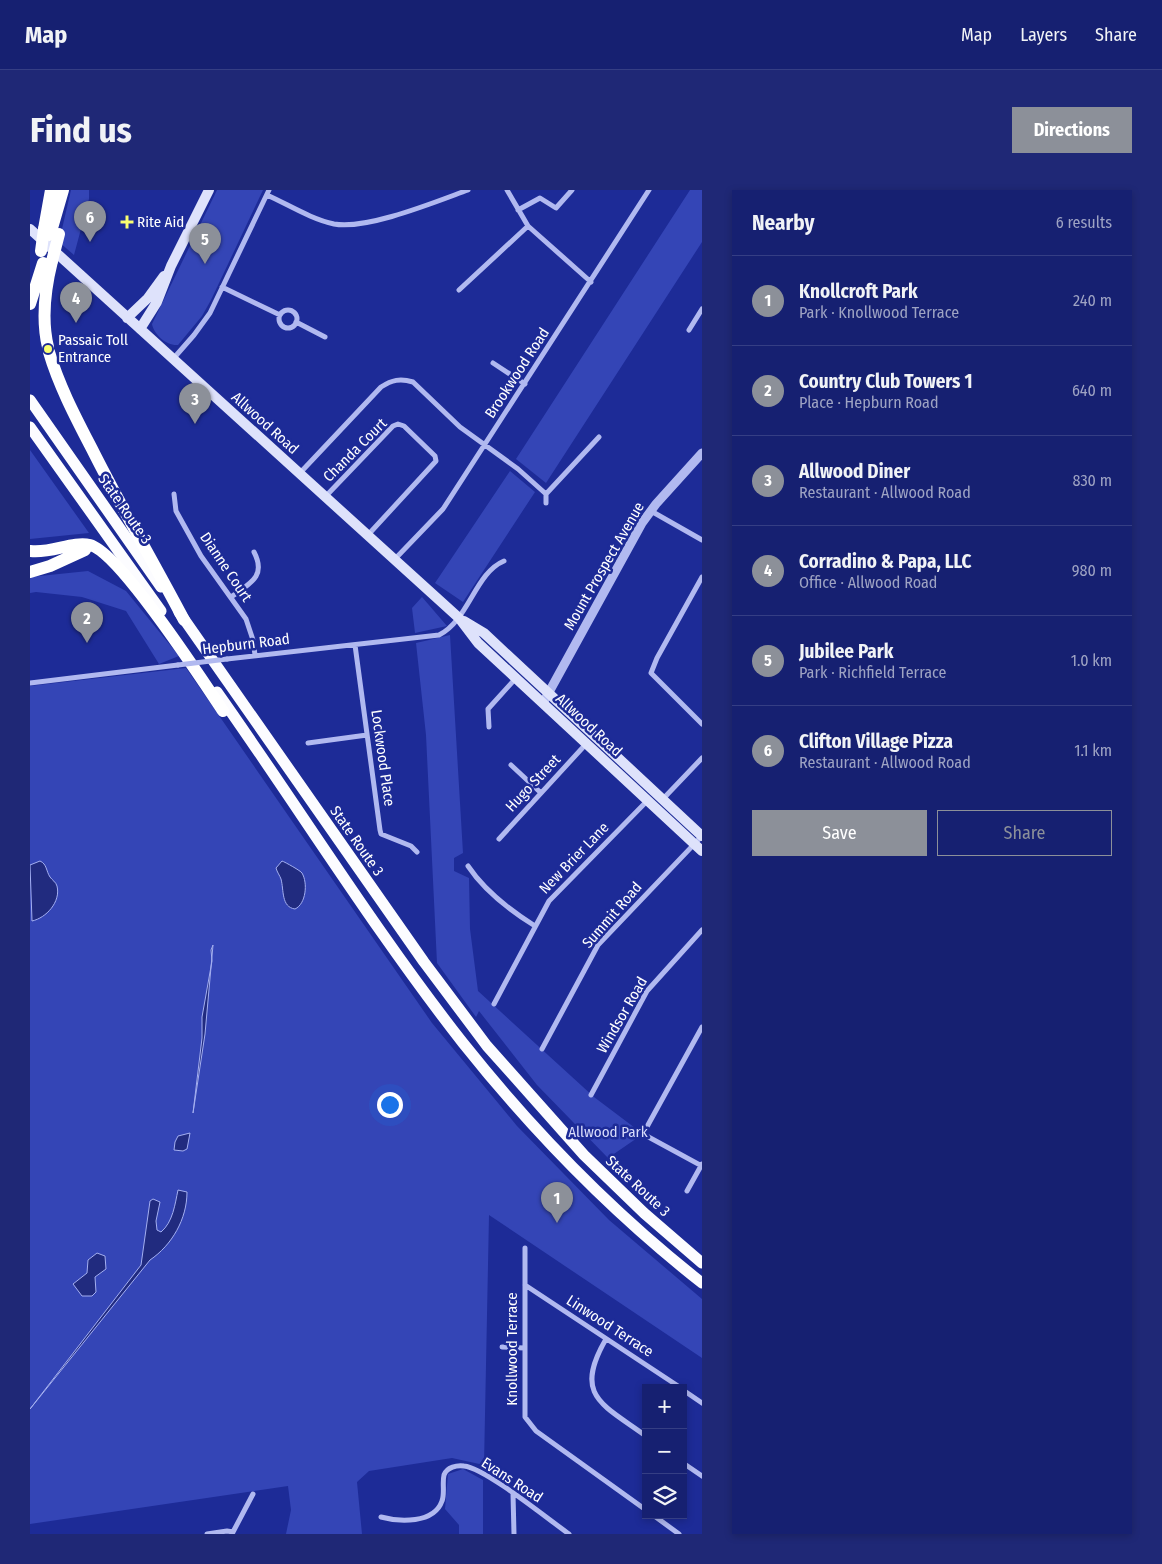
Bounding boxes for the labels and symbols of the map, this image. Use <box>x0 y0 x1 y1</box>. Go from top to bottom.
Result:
pin: 6 <box>74 201 106 242</box>
place label: Rite Aid <box>137 213 184 231</box>
marker: Rite Aid <box>121 216 133 228</box>
pin: 5 <box>189 223 221 264</box>
pin: 4 <box>60 282 92 323</box>
street label: Brookwood Road <box>481 324 553 422</box>
place label: Passaic Toll Entrance <box>58 331 128 366</box>
marker: Passaic Toll Entrance <box>42 343 54 355</box>
pin: 3 <box>179 383 211 424</box>
street label: Allwood Road <box>228 388 302 458</box>
street label: Chanda Court <box>319 414 391 486</box>
street label: State Route 3 <box>94 471 156 548</box>
street label: Mount Prospect Avenue <box>560 499 648 633</box>
street label: Dianne Court <box>196 529 256 605</box>
pin: 2 <box>71 602 103 643</box>
street label: Hepburn Road <box>201 630 291 658</box>
street label: Allwood Road <box>552 690 626 760</box>
street label: Lockwood Place <box>367 709 399 807</box>
street label: Hugo Street <box>502 750 564 815</box>
street label: State Route 3 <box>326 803 388 880</box>
street label: New Brier Lane <box>535 818 613 898</box>
street label: Summit Road <box>578 878 646 952</box>
street label: Windsor Road <box>593 974 651 1056</box>
your location <box>377 1092 403 1118</box>
park label: Allwood Park <box>568 1123 648 1141</box>
street label: State Route 3 <box>602 1152 674 1220</box>
pin: 1 <box>541 1182 573 1223</box>
street label: Linwood Terrace <box>563 1291 657 1361</box>
street label: Knollwood Terrace <box>503 1292 521 1406</box>
street label: Evans Road <box>478 1454 546 1506</box>

